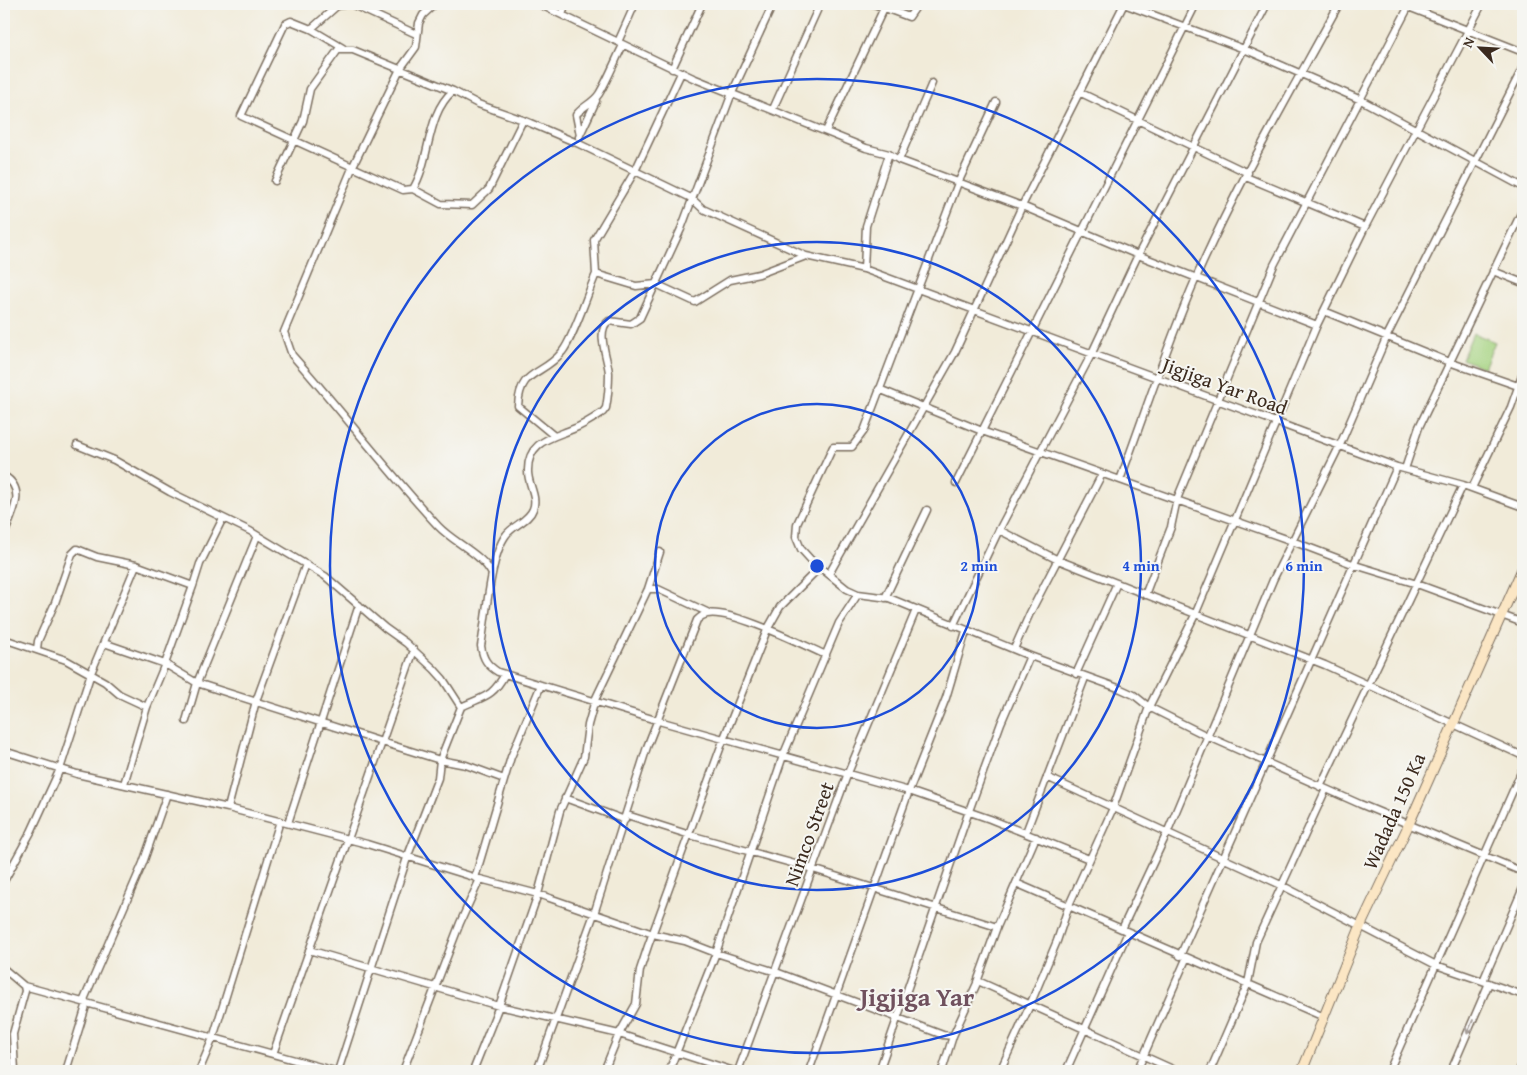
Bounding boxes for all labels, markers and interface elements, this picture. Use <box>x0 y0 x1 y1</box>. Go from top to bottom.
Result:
north arrow <box>1454 22 1504 72</box>
text: N <box>1457 33 1480 51</box>
street label: Jigjiga Yar Road <box>1156 348 1292 422</box>
text: 2 min <box>960 555 998 576</box>
text: 4 min <box>1122 555 1160 576</box>
text: 6 min <box>1285 555 1323 576</box>
centre of rings <box>808 557 826 575</box>
street label: Wadada 150 Ka <box>1355 747 1432 874</box>
street label: Nimco Street <box>776 778 841 890</box>
district label: Jigjiga Yar <box>856 979 975 1015</box>
one-way arrow <box>1464 1019 1474 1034</box>

